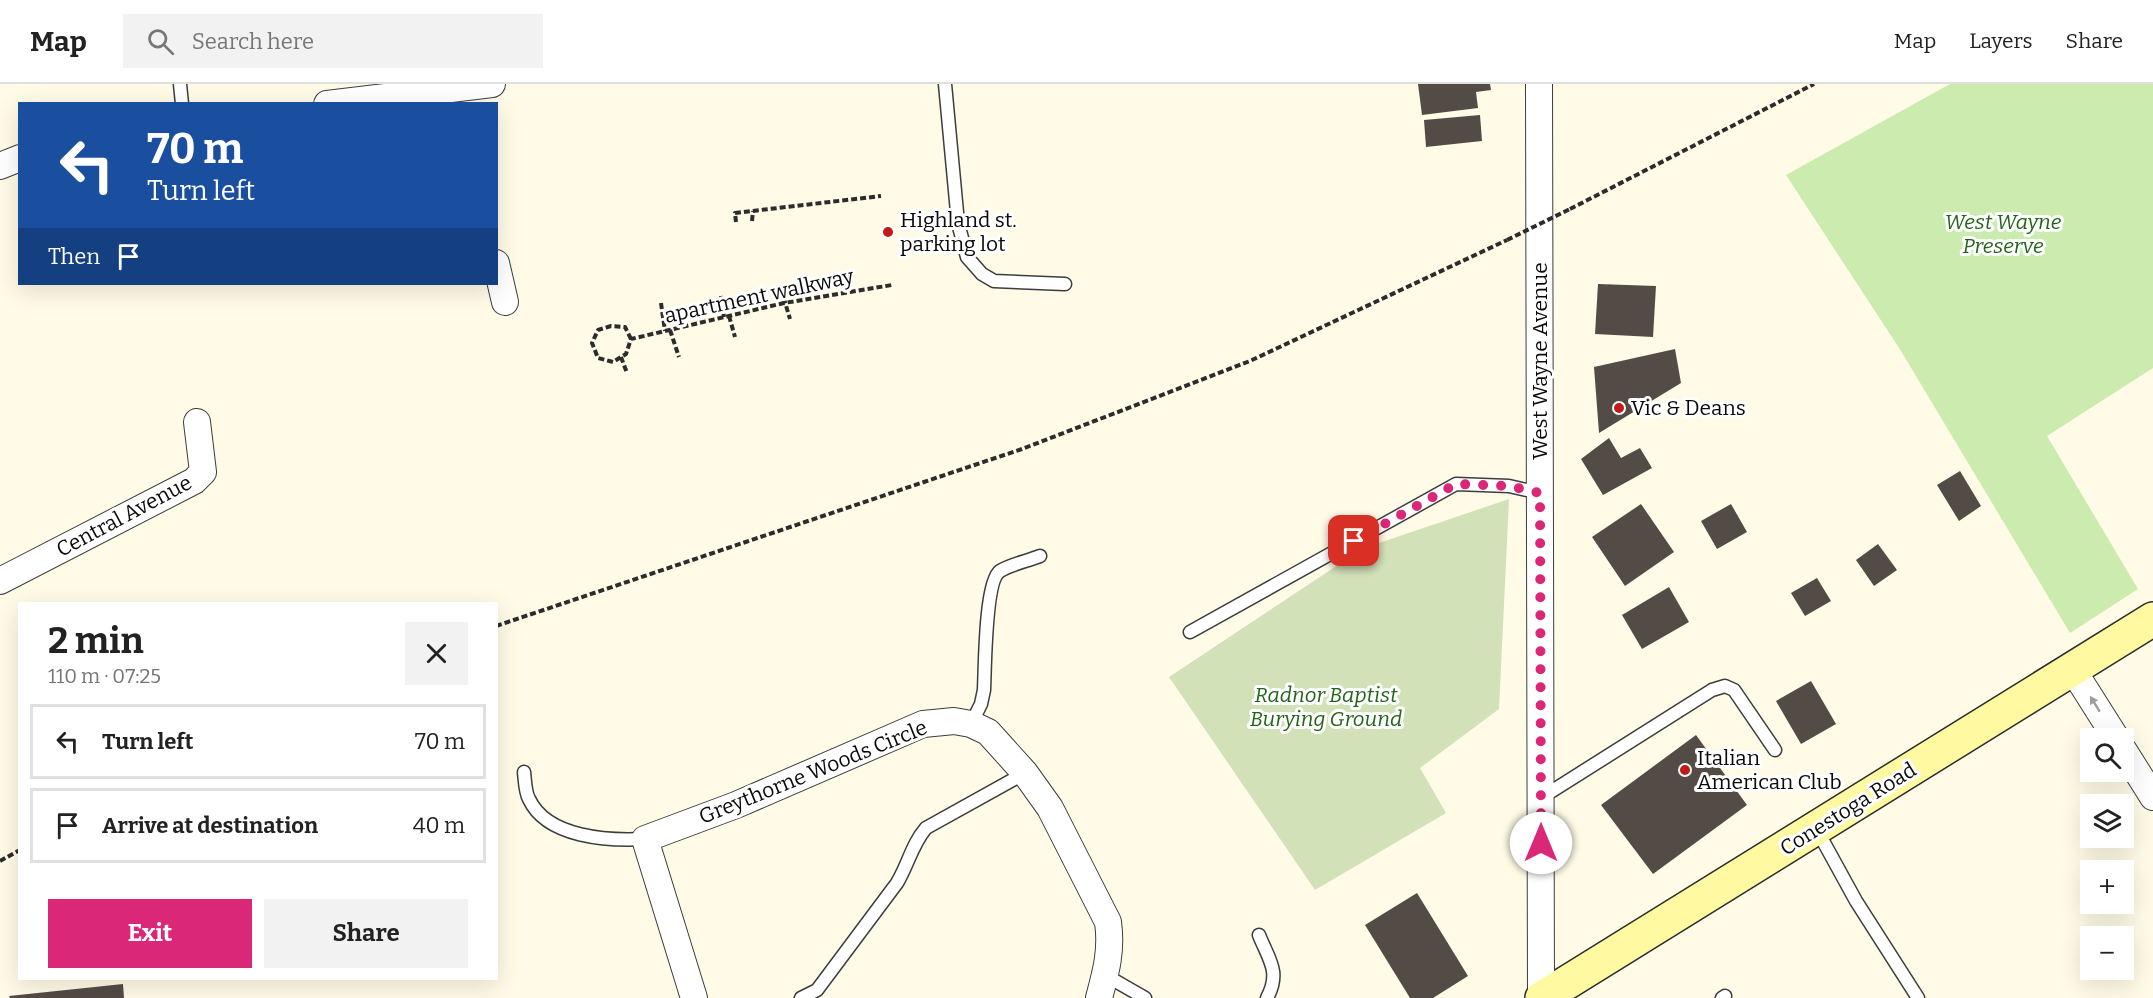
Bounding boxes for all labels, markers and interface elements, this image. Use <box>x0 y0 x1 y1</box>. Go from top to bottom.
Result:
search box <box>123 14 543 68</box>
text: Map <box>30 25 87 58</box>
icon: search <box>144 25 177 58</box>
text: Search here <box>192 28 314 55</box>
text: Map <box>1894 28 1936 54</box>
text: Layers <box>1969 28 2033 54</box>
text: Share <box>2066 28 2123 54</box>
text: 70 m <box>147 124 243 174</box>
icon: left <box>48 126 126 204</box>
text: Turn left <box>147 175 255 207</box>
place label: Highland st. parking lot <box>900 207 1017 257</box>
park label: West Wayne Preserve <box>1945 209 2062 259</box>
marker: Highland st. parking lot <box>881 225 895 239</box>
icon: arrive <box>112 240 145 273</box>
text: Then <box>48 243 100 270</box>
street label: West Wayne Avenue <box>1527 262 1553 460</box>
street label: apartment walkway <box>662 263 857 329</box>
place label: Vic & Deans <box>1631 395 1746 421</box>
marker: Vic & Deans <box>1612 401 1626 415</box>
street label: Central Avenue <box>52 469 196 563</box>
pin <box>1328 515 1379 566</box>
icon: arrive <box>1337 524 1370 557</box>
text: 2 min <box>48 619 144 663</box>
button: close <box>405 622 468 685</box>
text: 110 m · 07:25 <box>48 664 161 688</box>
park label: Radnor Baptist Burying Ground <box>1250 682 1402 732</box>
one-way arrow <box>2089 696 2100 712</box>
street label: Greythorne Woods Circle <box>695 714 931 830</box>
icon: left <box>51 725 84 758</box>
text: Turn left <box>102 728 194 755</box>
text: 70 m <box>415 728 465 755</box>
map controls <box>2080 728 2134 980</box>
button: search <box>2080 728 2134 782</box>
place label: Italian American Club <box>1697 745 1842 795</box>
street label: Conestoga Road <box>1775 757 1921 861</box>
marker: Italian American Club <box>1678 763 1692 777</box>
button: layers <box>2080 794 2134 848</box>
icon: arrive <box>51 809 84 842</box>
position arrow <box>1509 811 1573 875</box>
text: Arrive at destination <box>102 812 318 839</box>
text: 40 m <box>413 812 465 839</box>
button: + <box>2080 860 2134 914</box>
button: Exit <box>48 899 252 968</box>
button: Share <box>264 899 468 968</box>
button: − <box>2080 926 2134 980</box>

